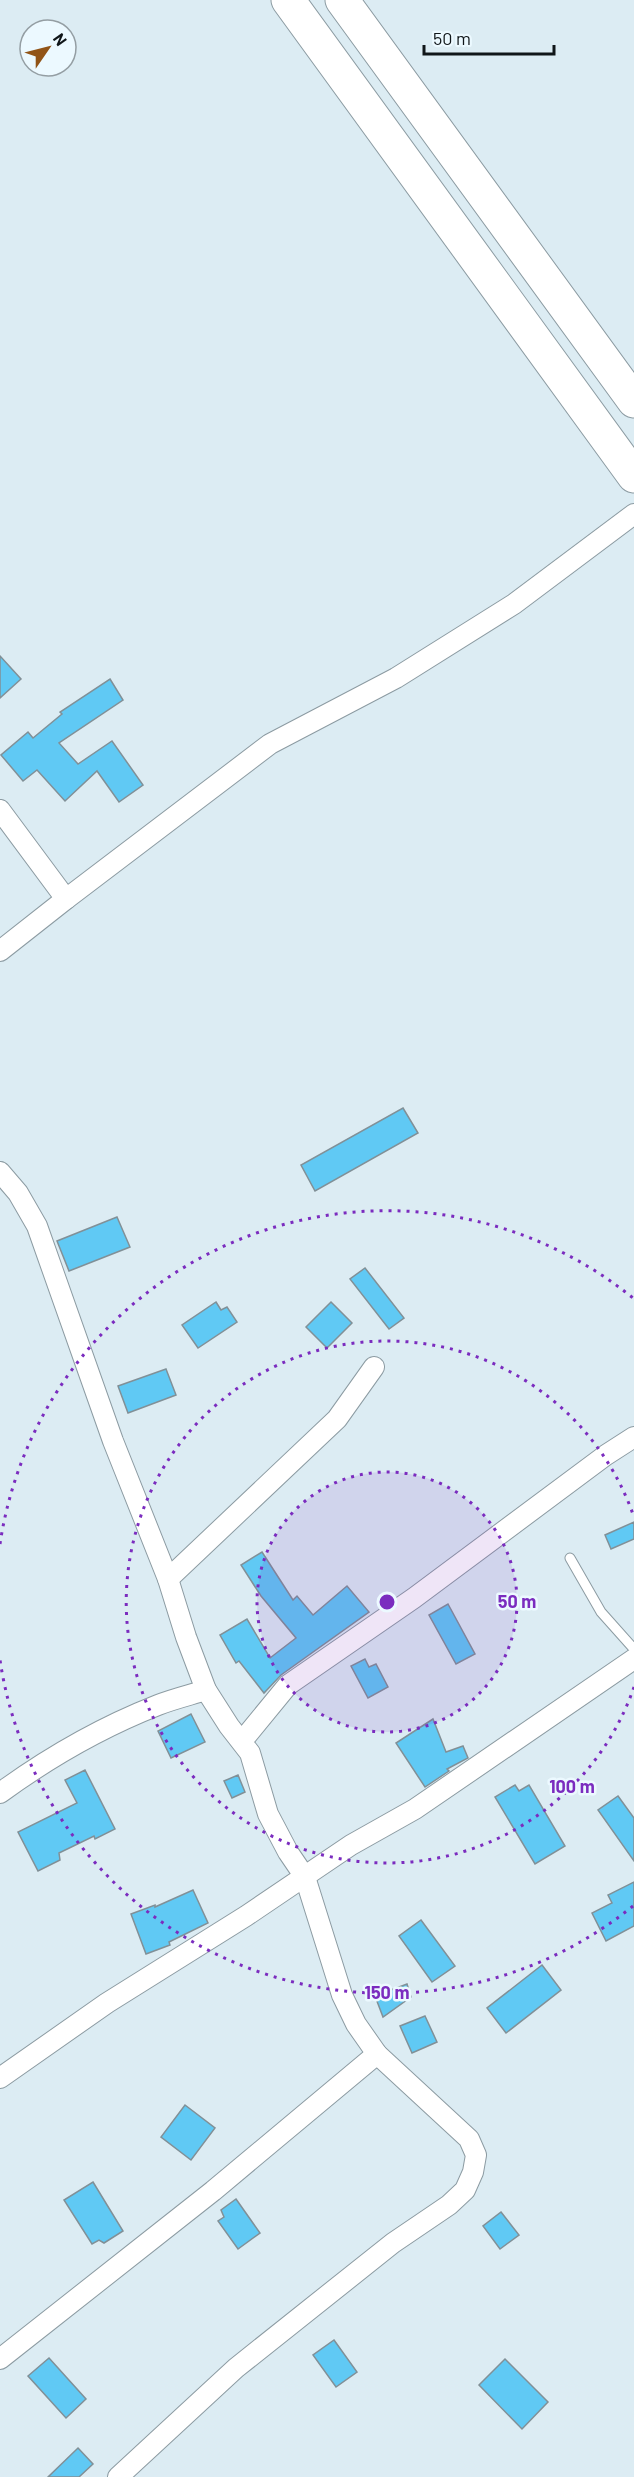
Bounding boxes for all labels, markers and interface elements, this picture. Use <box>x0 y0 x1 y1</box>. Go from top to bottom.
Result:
north arrow <box>18 18 78 78</box>
scale bar <box>424 18 554 56</box>
text: 50 m <box>433 27 471 49</box>
text: N <box>50 29 72 49</box>
text: 50 m <box>498 1590 536 1612</box>
centre of rings <box>377 1592 397 1612</box>
text: 100 m <box>549 1775 595 1797</box>
text: 150 m <box>365 1981 409 2003</box>

